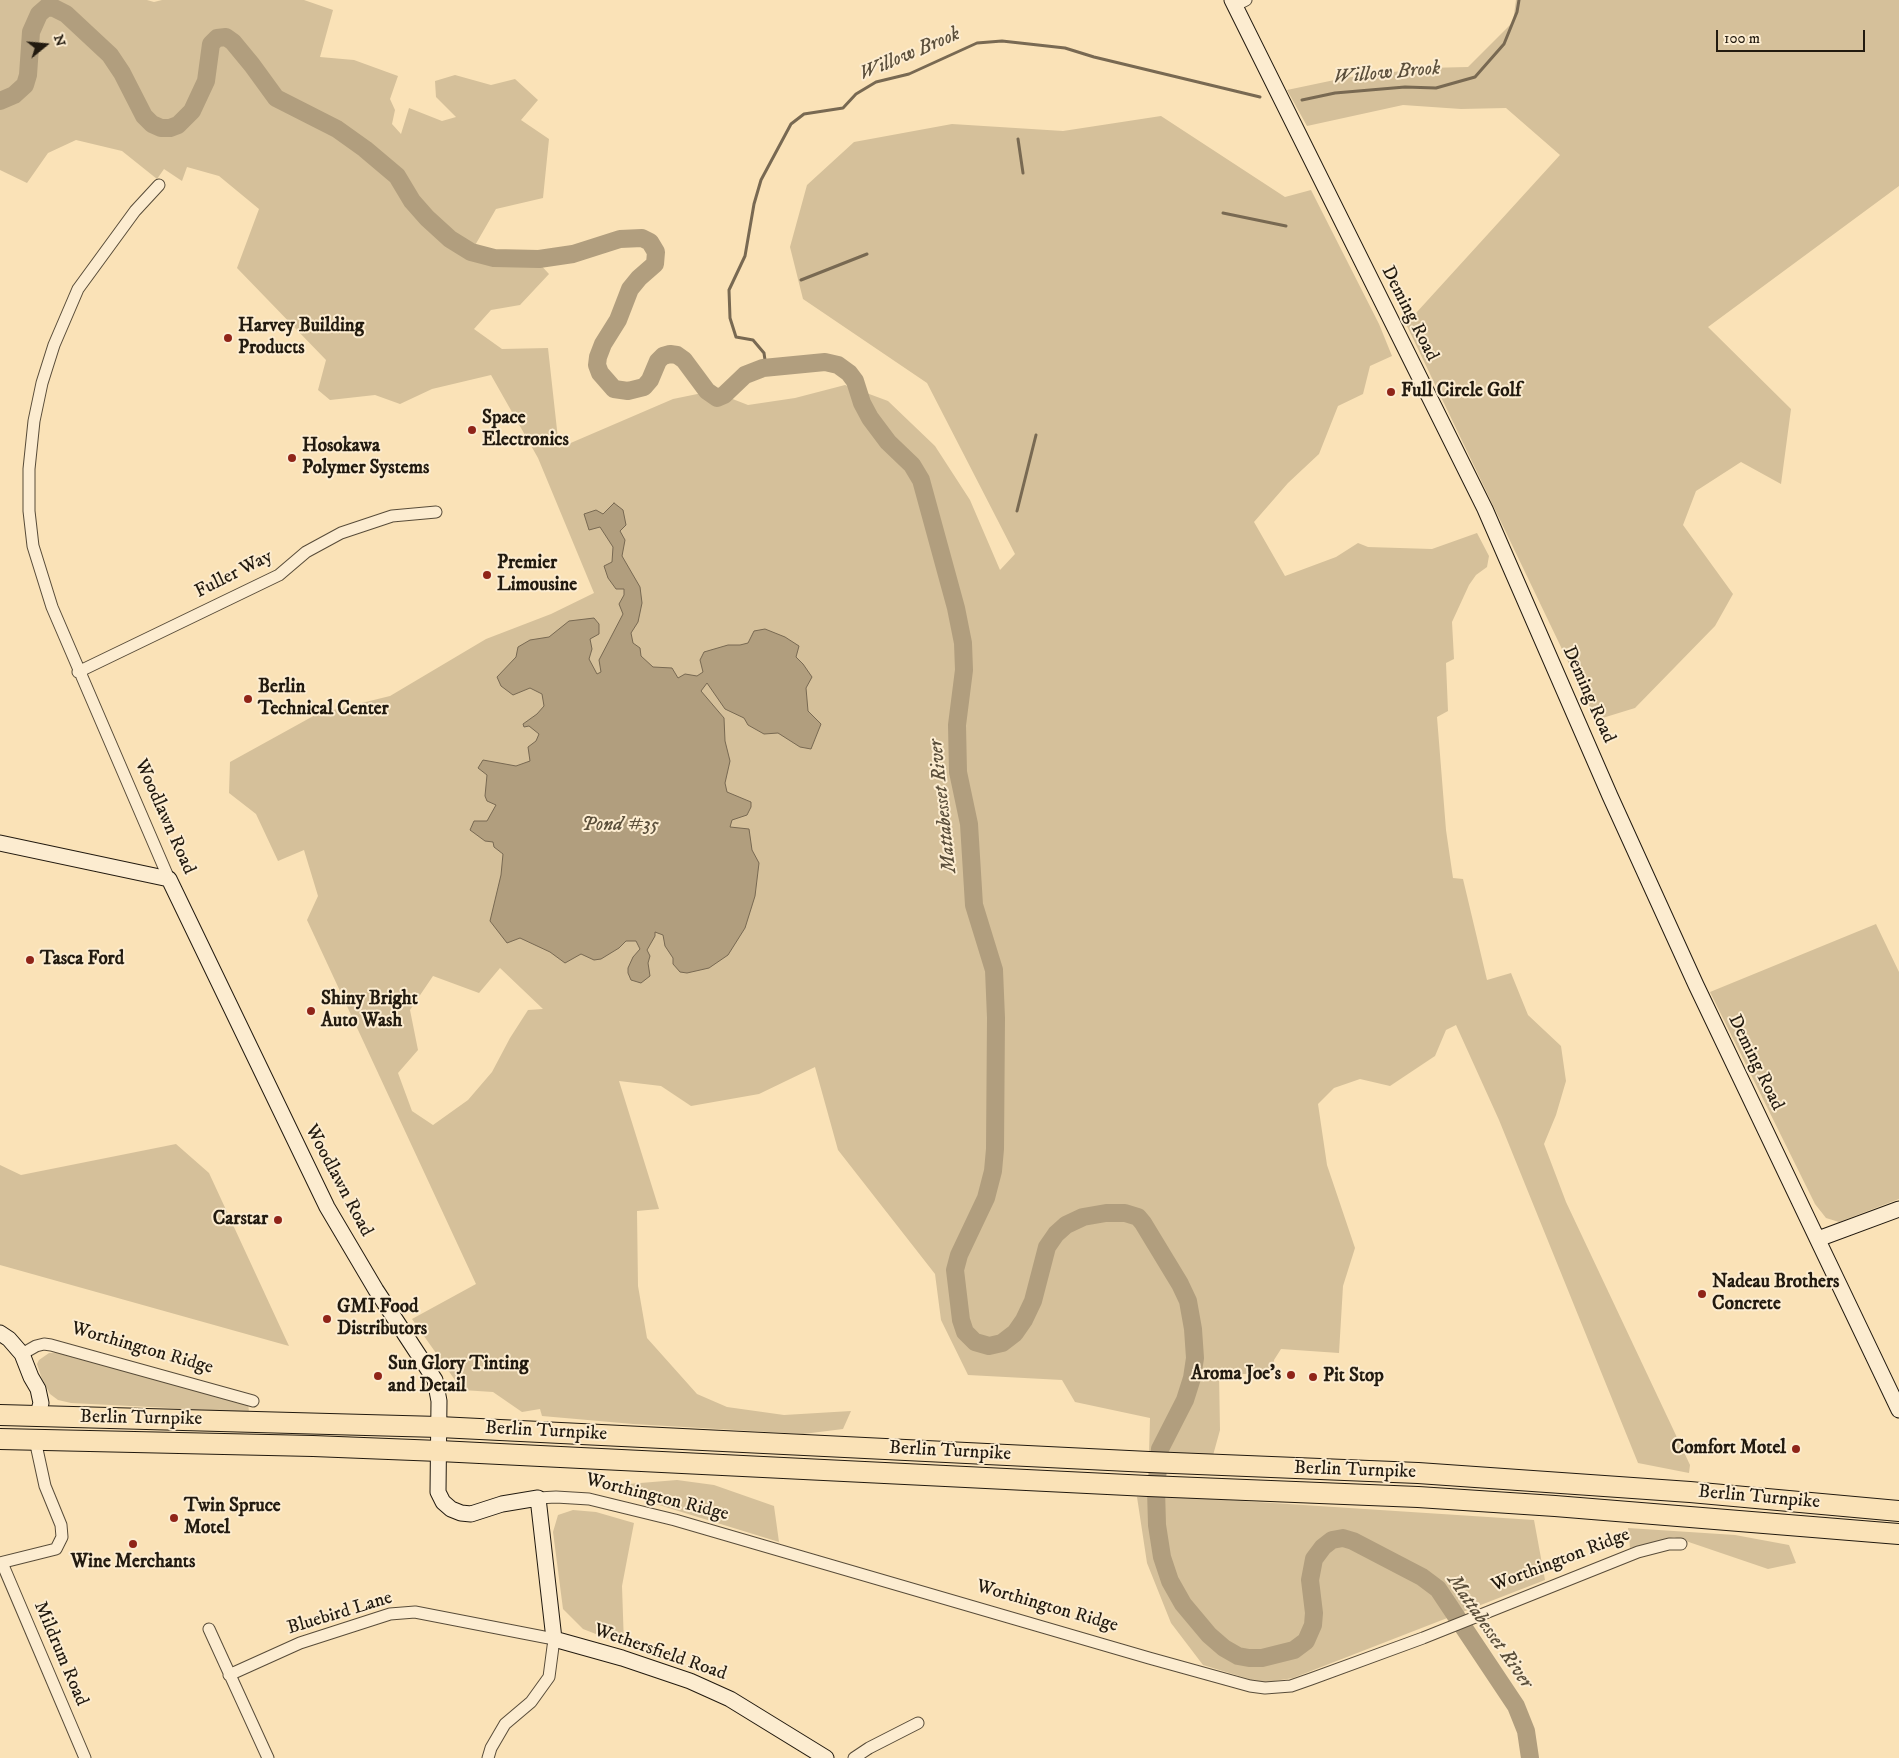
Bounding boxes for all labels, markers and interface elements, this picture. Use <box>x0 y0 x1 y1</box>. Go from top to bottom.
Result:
north arrow <box>20 20 70 70</box>
scale bar <box>1719 20 1868 52</box>
water label: Willow Brook <box>856 23 964 87</box>
text: 100 m <box>1724 29 1760 48</box>
text: N <box>49 32 70 49</box>
water label: Willow Brook <box>1332 57 1442 91</box>
street label: Deming Road <box>1375 263 1443 365</box>
place label: Harvey Building Products <box>238 316 364 360</box>
marker: Harvey Building Products <box>222 332 234 344</box>
place label: Full Circle Golf <box>1401 381 1521 403</box>
marker: Full Circle Golf <box>1385 386 1397 398</box>
place label: Space Electronics <box>482 408 569 452</box>
marker: Space Electronics <box>466 424 478 436</box>
place label: Hosokawa Polymer Systems <box>302 436 429 480</box>
marker: Hosokawa Polymer Systems <box>286 452 298 464</box>
street label: Fuller Way <box>191 546 277 604</box>
place label: Premier Limousine <box>497 553 577 597</box>
marker: Premier Limousine <box>481 569 493 581</box>
street label: Deming Road <box>1556 643 1620 747</box>
place label: Berlin Technical Center <box>258 677 389 721</box>
marker: Berlin Technical Center <box>242 693 254 705</box>
water label: Mattabesset River <box>925 738 963 874</box>
street label: Woodlawn Road <box>128 756 200 878</box>
water label: Pond #35 <box>582 814 658 838</box>
place label: Tasca Ford <box>40 949 124 971</box>
marker: Tasca Ford <box>24 954 36 966</box>
place label: Shiny Bright Auto Wash <box>321 989 418 1033</box>
marker: Shiny Bright Auto Wash <box>305 1005 317 1017</box>
street label: Deming Road <box>1722 1011 1788 1115</box>
street label: Woodlawn Road <box>299 1121 377 1241</box>
place label: Carstar <box>213 1209 268 1231</box>
marker: Carstar <box>272 1214 284 1226</box>
place label: Nadeau Brothers Concrete <box>1712 1272 1839 1316</box>
marker: Nadeau Brothers Concrete <box>1696 1288 1708 1300</box>
place label: GMI Food Distributors <box>337 1297 427 1341</box>
marker: GMI Food Distributors <box>321 1313 333 1325</box>
street label: Worthington Ridge <box>69 1318 215 1380</box>
place label: Sun Glory Tinting and Detail <box>388 1354 529 1398</box>
place label: Aroma Joe's <box>1191 1364 1281 1386</box>
place label: Pit Stop <box>1323 1366 1384 1388</box>
marker: Aroma Joe's <box>1285 1369 1297 1381</box>
marker: Sun Glory Tinting and Detail <box>372 1370 384 1382</box>
marker: Pit Stop <box>1307 1371 1319 1383</box>
street label: Berlin Turnpike <box>80 1407 202 1431</box>
street label: Berlin Turnpike <box>484 1417 608 1447</box>
street label: Berlin Turnpike <box>888 1437 1012 1467</box>
place label: Comfort Motel <box>1671 1438 1786 1460</box>
marker: Comfort Motel <box>1790 1443 1802 1455</box>
street label: Berlin Turnpike <box>1294 1457 1416 1485</box>
street label: Worthington Ridge <box>583 1469 731 1527</box>
street label: Berlin Turnpike <box>1697 1481 1821 1515</box>
place label: Twin Spruce Motel <box>184 1496 281 1540</box>
marker: Twin Spruce Motel <box>168 1512 180 1524</box>
street label: Worthington Ridge <box>1489 1524 1633 1598</box>
marker: Wine Merchants <box>127 1538 139 1550</box>
place label: Wine Merchants <box>71 1552 195 1574</box>
water label: Mattabesset River <box>1441 1570 1537 1694</box>
street label: Worthington Ridge <box>974 1576 1120 1638</box>
street label: Bluebird Lane <box>285 1587 395 1641</box>
street label: Mildrum Road <box>28 1598 92 1710</box>
street label: Wethersfield Road <box>591 1620 729 1686</box>

